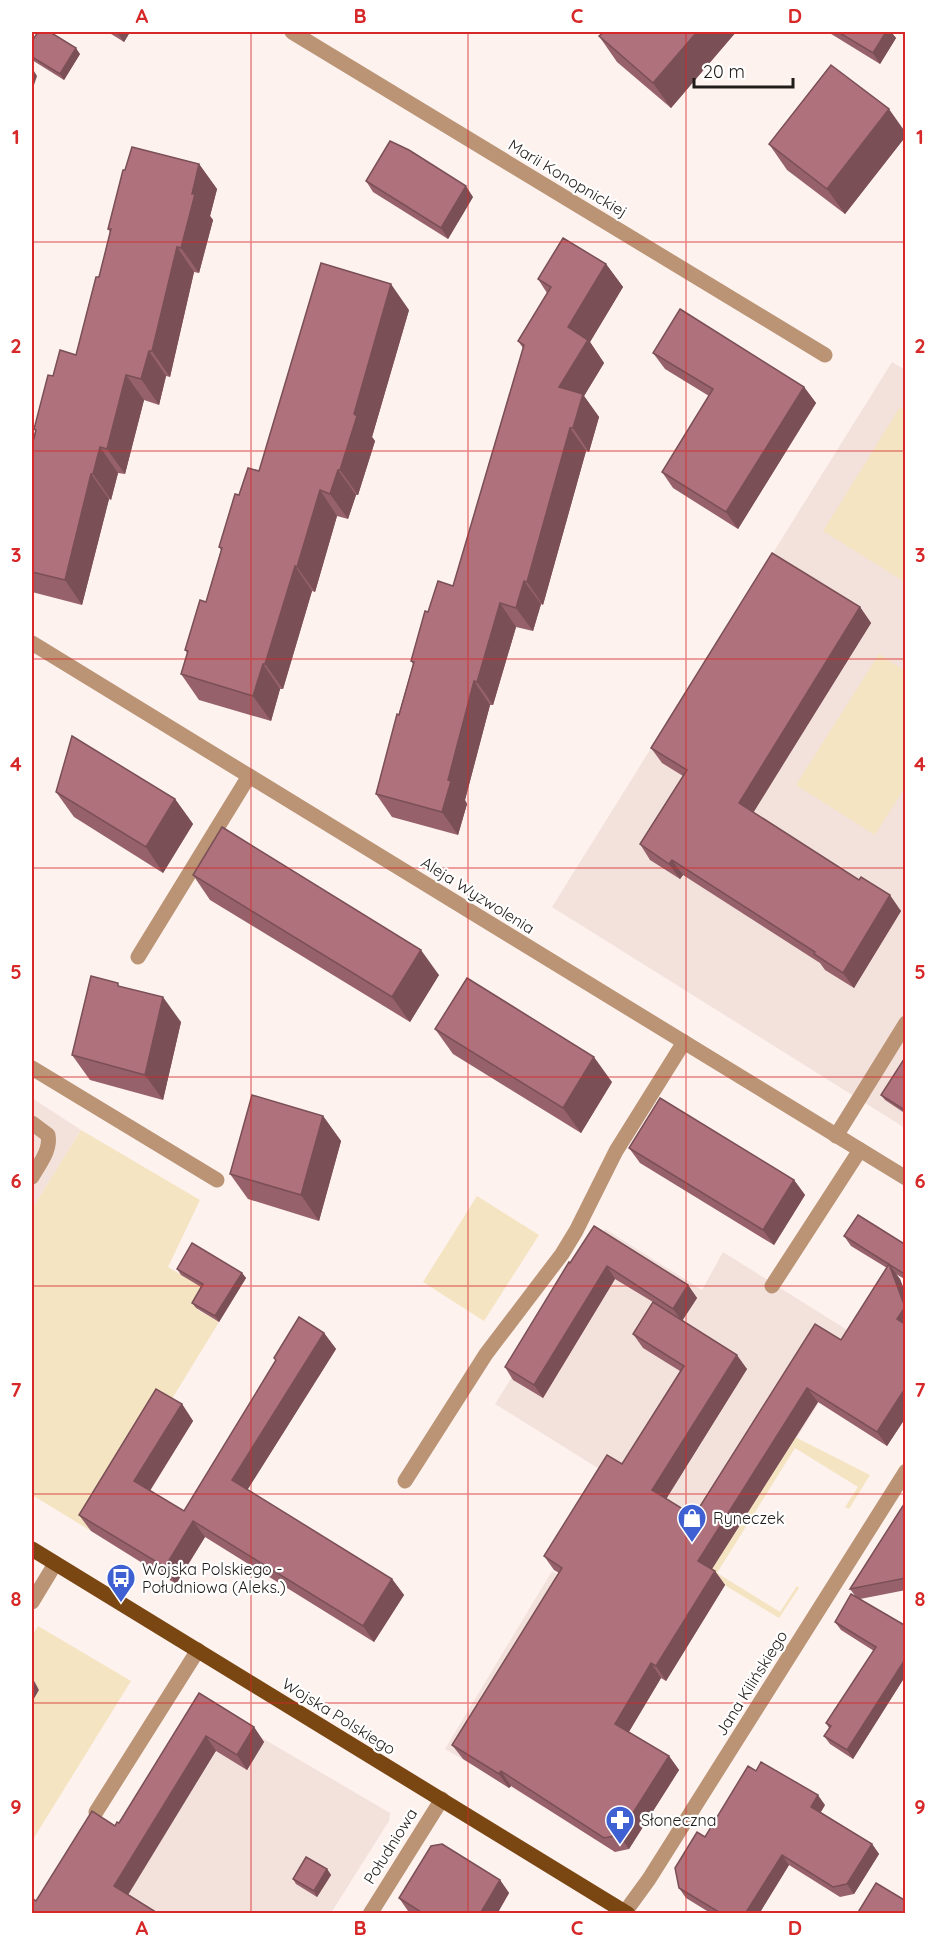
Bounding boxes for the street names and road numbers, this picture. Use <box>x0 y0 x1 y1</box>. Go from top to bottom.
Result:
street label: Marii Konopnickiej <box>505 135 631 221</box>
street label: Aleja Wyzwolenia <box>418 852 538 938</box>
street label: Jana Kilińskiego <box>711 1627 791 1739</box>
street label: Wojska Polskiego <box>279 1673 399 1759</box>
street label: Południowa <box>359 1804 421 1888</box>

